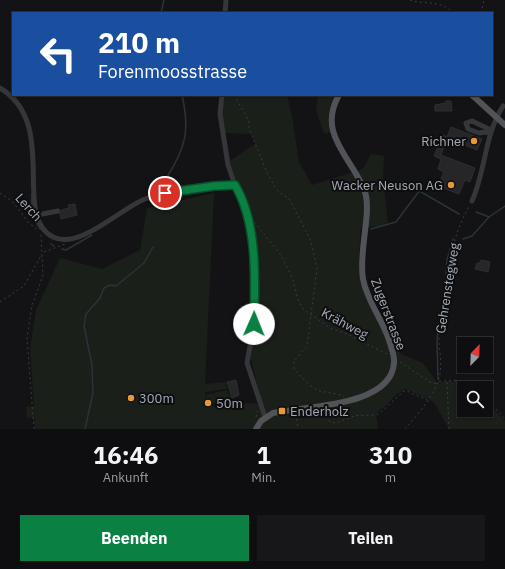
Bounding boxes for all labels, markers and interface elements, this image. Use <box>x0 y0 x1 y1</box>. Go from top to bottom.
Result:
text: 210 m <box>98 24 180 61</box>
icon: left <box>32 28 84 80</box>
text: Forenmoosstrasse <box>98 60 247 83</box>
place label: Richner <box>421 133 466 150</box>
marker: Richner <box>469 136 479 146</box>
pin <box>148 176 182 210</box>
place label: Wacker Neuson AG <box>332 177 443 194</box>
marker: Wacker Neuson AG <box>446 180 456 190</box>
icon: arrive <box>154 182 176 204</box>
street label: Lerch <box>12 190 46 225</box>
street label: Gehrenstegweg <box>432 241 463 335</box>
street label: Zugerstrasse <box>367 276 410 353</box>
position arrow <box>233 303 275 345</box>
street label: Krähweg <box>318 304 371 343</box>
north arrow <box>457 337 493 373</box>
map controls <box>457 337 493 417</box>
button: search <box>457 381 493 417</box>
place label: 300m <box>139 390 174 407</box>
marker: 300m <box>126 393 136 403</box>
place label: 50m <box>216 395 243 412</box>
marker: 50m <box>203 398 213 408</box>
place label: Enderholz <box>290 403 349 420</box>
marker: Enderholz <box>277 406 287 416</box>
text: 16:46 <box>93 439 158 471</box>
text: 1 <box>256 439 271 471</box>
text: 310 <box>369 439 412 471</box>
text: Ankunft <box>103 469 149 486</box>
text: Min. <box>251 469 276 486</box>
text: m <box>385 469 396 486</box>
button: Beenden <box>20 515 249 561</box>
button: Teilen <box>257 515 485 561</box>

